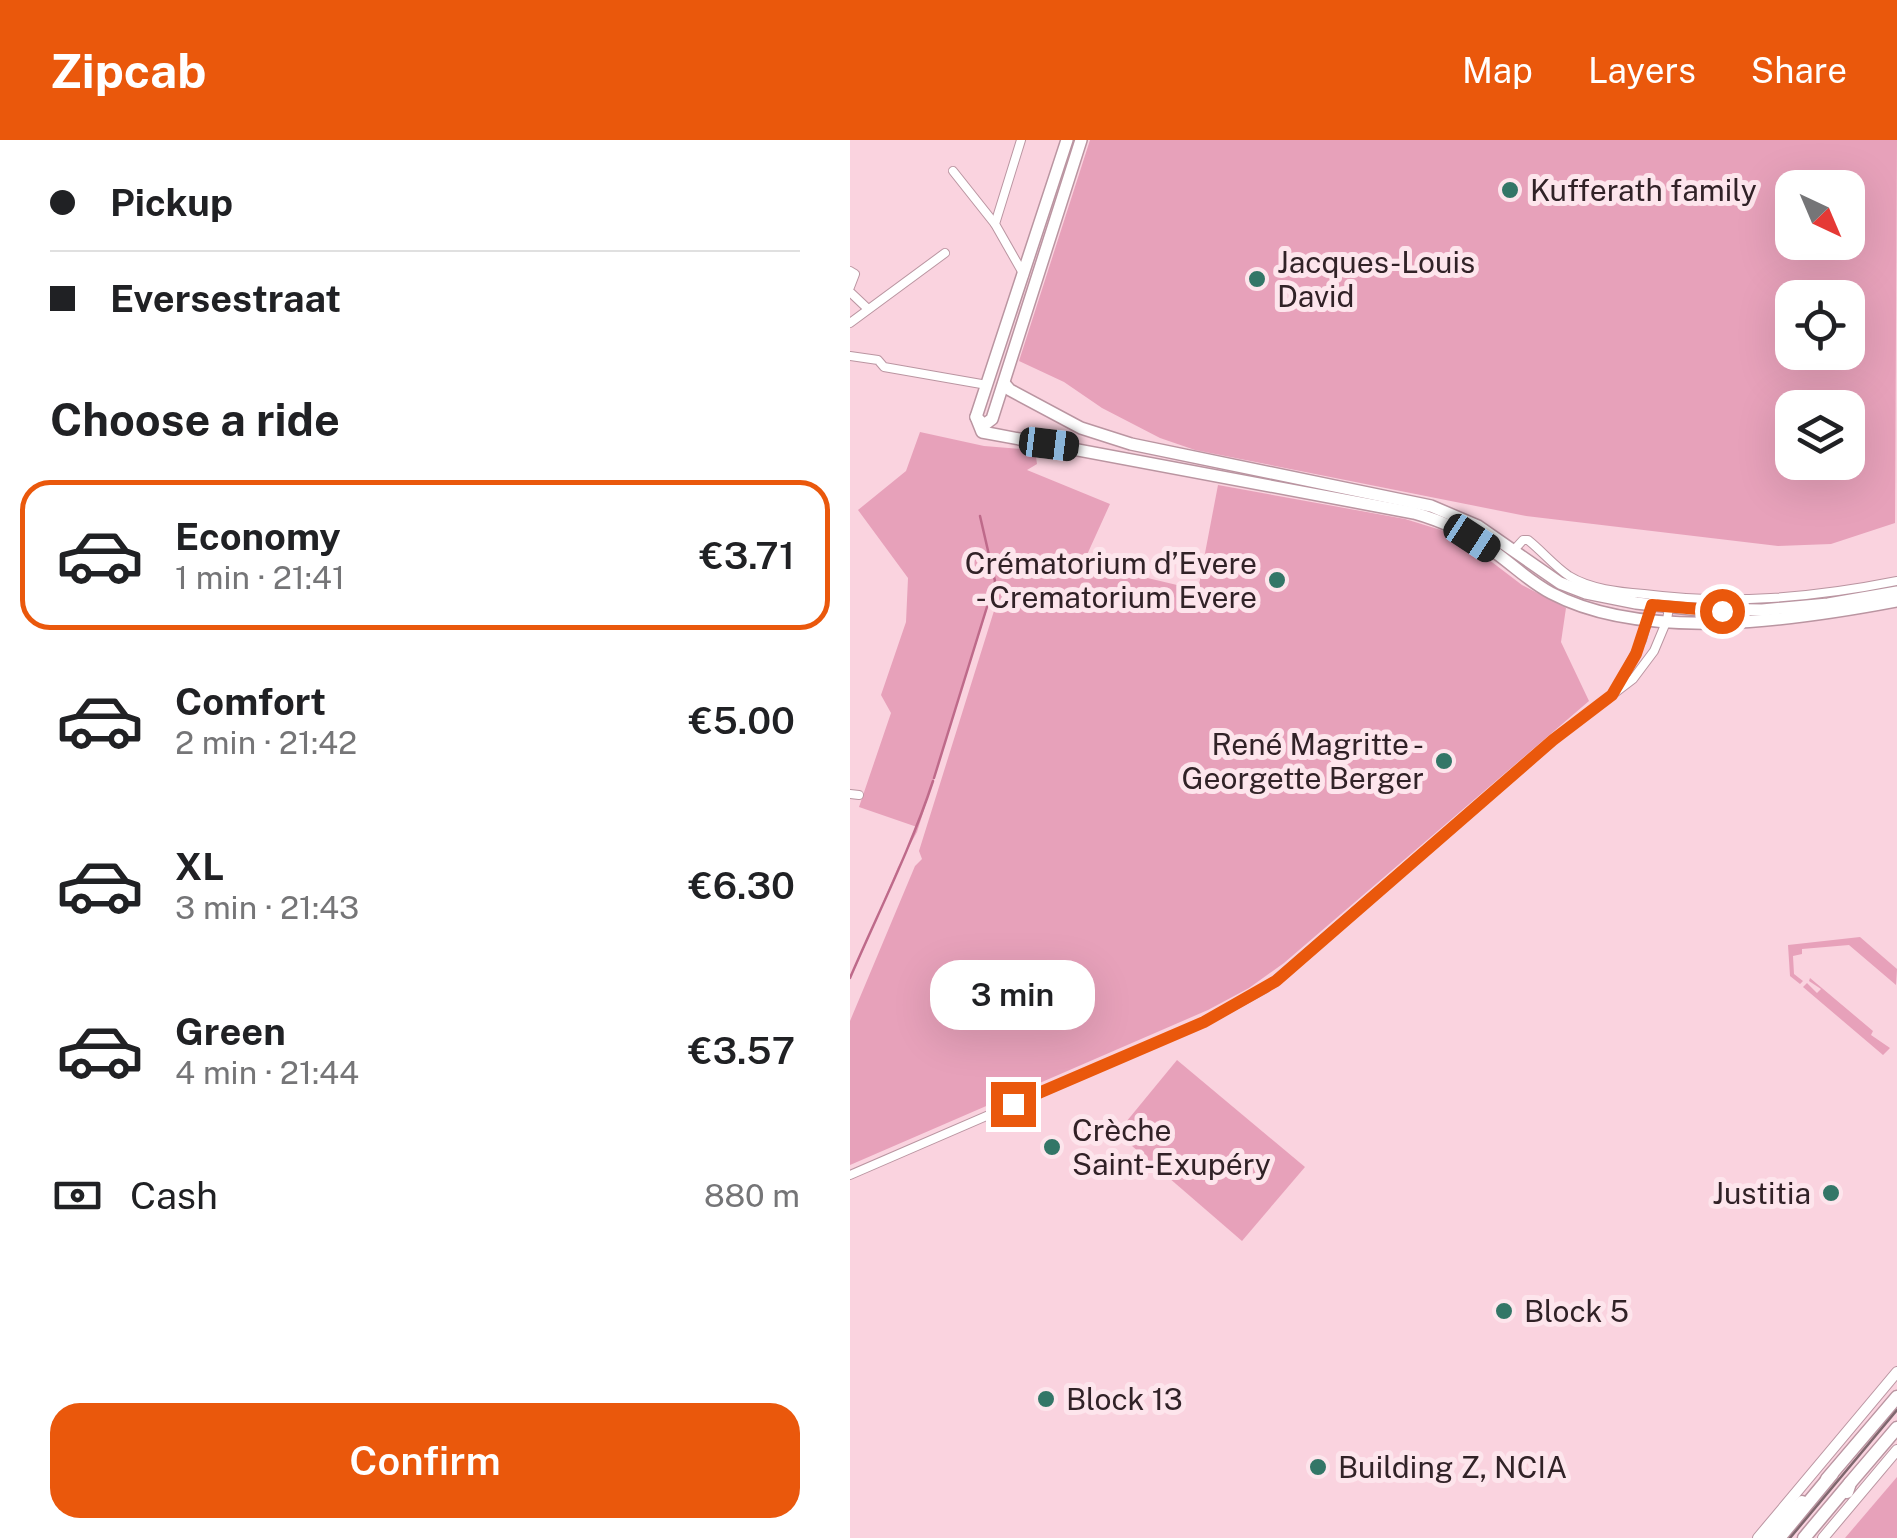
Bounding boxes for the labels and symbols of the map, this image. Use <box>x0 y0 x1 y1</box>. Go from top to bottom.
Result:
north arrow <box>1775 170 1865 260</box>
place label: Kufferath family <box>1530 172 1757 208</box>
marker: Kufferath family <box>1499 179 1521 201</box>
place label: Jacques-Louis David <box>1277 244 1475 314</box>
marker: Jacques-Louis David <box>1246 268 1268 290</box>
car <box>1017 425 1081 463</box>
car <box>1439 509 1505 567</box>
place label: Crématorium d’Evere - Crematorium Evere <box>965 545 1257 615</box>
marker: Crématorium d’Evere - Crematorium Evere <box>1266 569 1288 591</box>
route start <box>1700 589 1745 634</box>
place label: René Magritte - Georgette Berger <box>1181 726 1424 796</box>
marker: René Magritte - Georgette Berger <box>1433 750 1455 772</box>
callout: 3 min <box>930 959 1096 1029</box>
route end <box>991 1082 1036 1127</box>
place label: Crèche Saint-Exupéry <box>1072 1112 1271 1182</box>
marker: Crèche Saint-Exupéry <box>1041 1136 1063 1158</box>
place label: Justitia <box>1712 1175 1811 1211</box>
marker: Justitia <box>1820 1182 1842 1204</box>
place label: Block 5 <box>1524 1293 1629 1329</box>
marker: Block 5 <box>1493 1300 1515 1322</box>
place label: Block 13 <box>1066 1381 1183 1417</box>
marker: Block 13 <box>1035 1388 1057 1410</box>
place label: Building Z, NCIA <box>1338 1449 1567 1485</box>
marker: Building Z, NCIA <box>1307 1456 1329 1478</box>

